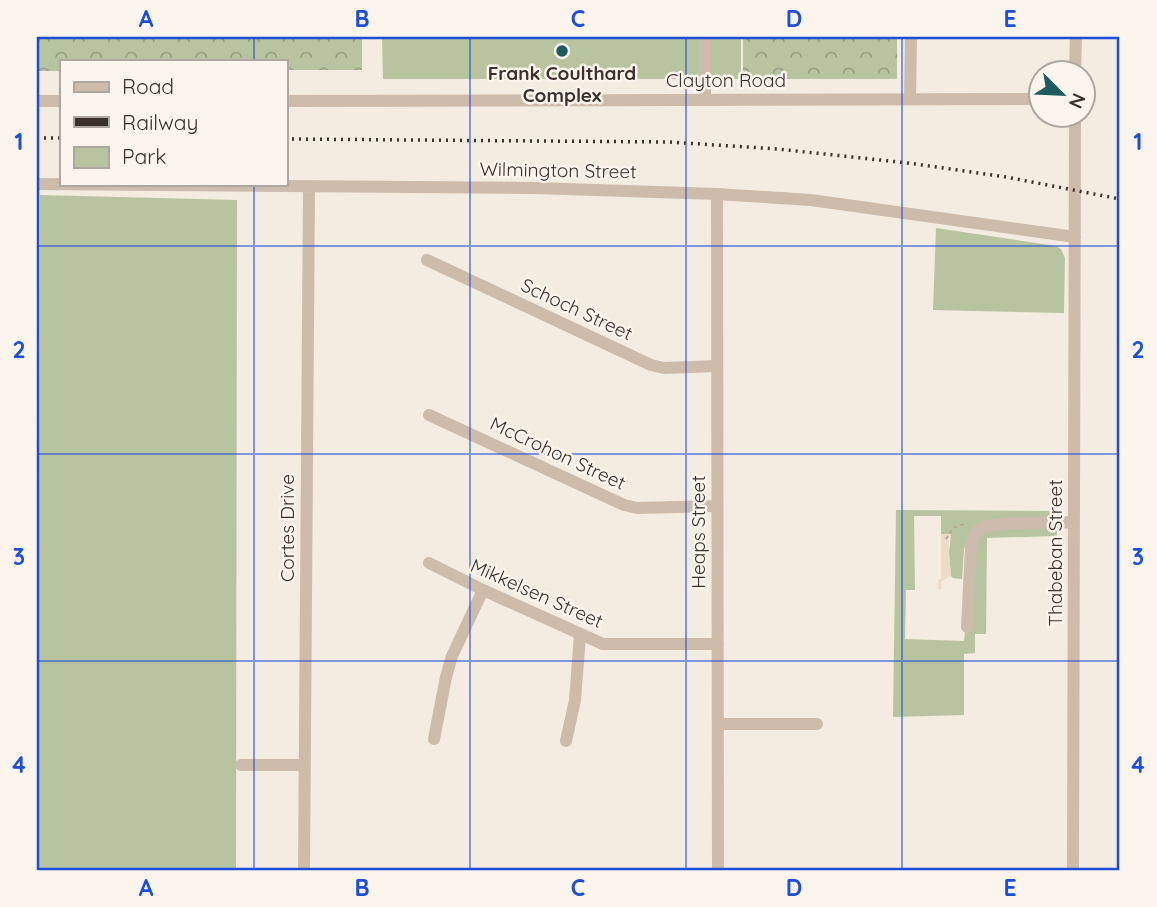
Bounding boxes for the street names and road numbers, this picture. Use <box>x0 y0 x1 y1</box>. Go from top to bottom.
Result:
street label: Clayton Road <box>666 68 786 92</box>
street label: Wilmington Street <box>479 157 637 183</box>
street label: Schoch Street <box>517 273 637 345</box>
street label: McCrohon Street <box>486 411 630 495</box>
street label: Cortes Drive <box>275 474 299 582</box>
street label: Heaps Street <box>686 475 710 589</box>
street label: Thabeban Street <box>1043 479 1067 627</box>
street label: Mikkelsen Street <box>467 553 607 633</box>

